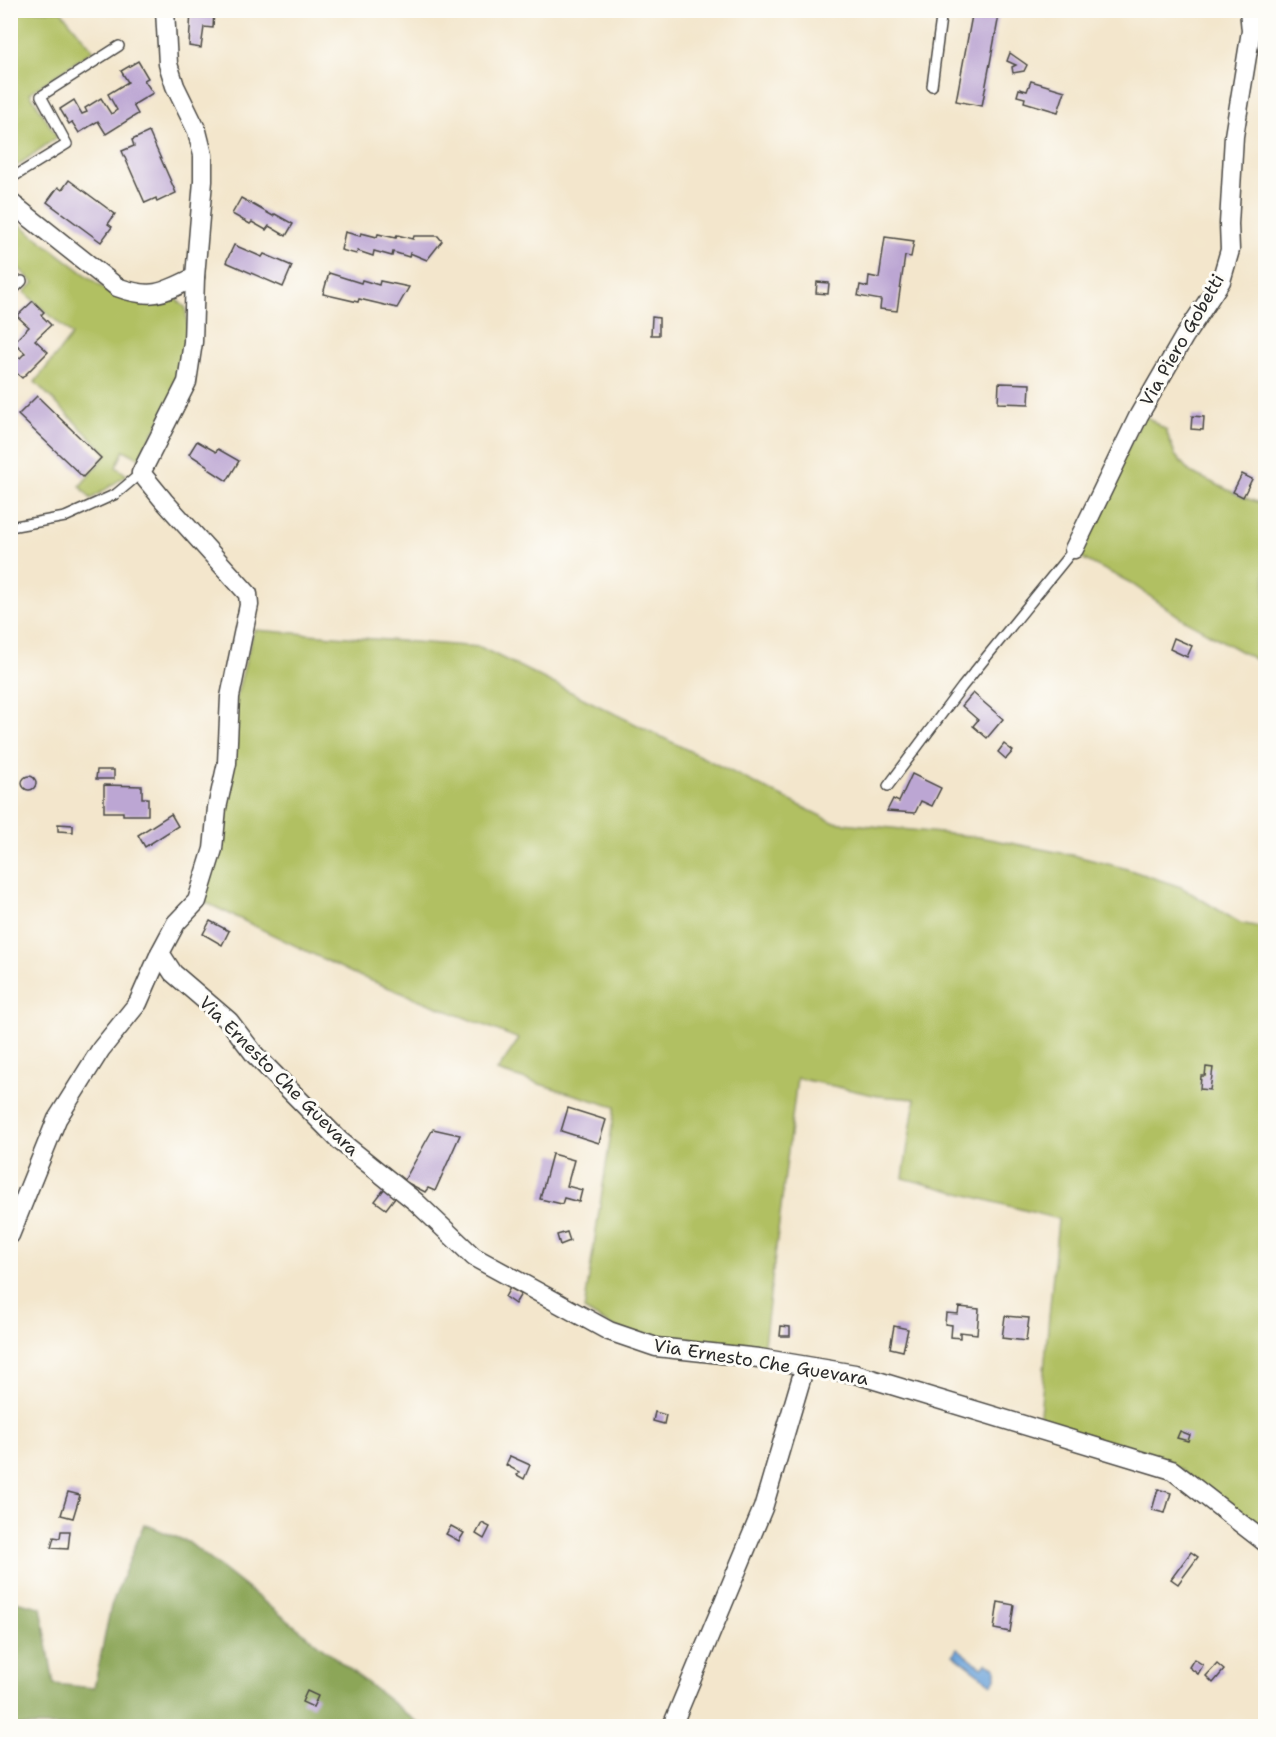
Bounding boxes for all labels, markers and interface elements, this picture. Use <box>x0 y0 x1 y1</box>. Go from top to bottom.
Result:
street label: Via Piero Gobetti <box>1134 270 1230 410</box>
street label: Via Ernesto Che Guevara <box>194 991 364 1161</box>
street label: Via Ernesto Che Guevara <box>652 1333 870 1391</box>

